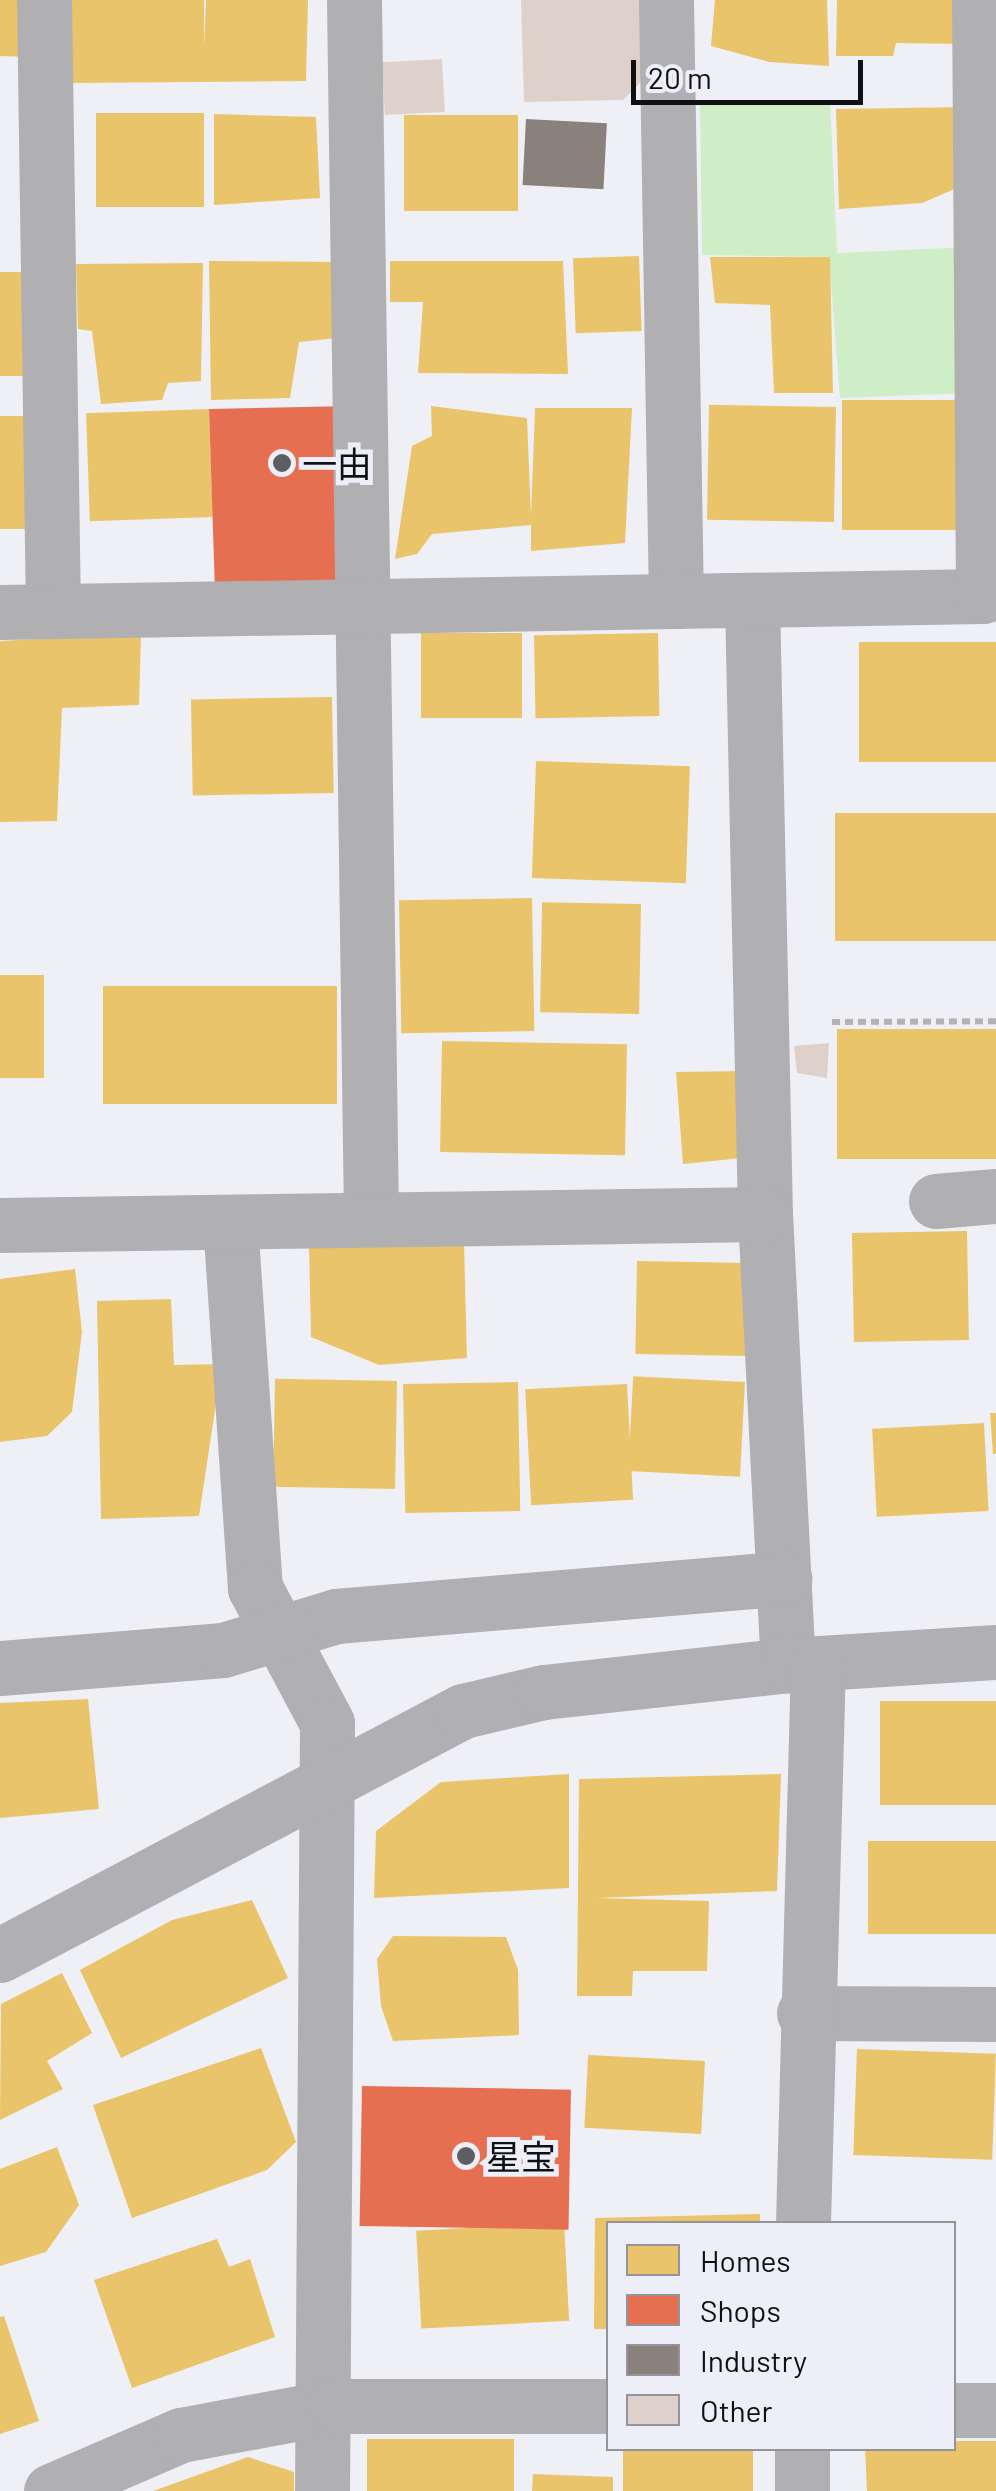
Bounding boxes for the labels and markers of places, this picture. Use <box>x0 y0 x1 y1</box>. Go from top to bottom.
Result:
place label: 一由 <box>302 442 372 484</box>
marker: 一由 <box>271 452 293 474</box>
place label: 星宝 <box>486 2135 556 2177</box>
marker: 星宝 <box>455 2145 477 2167</box>

